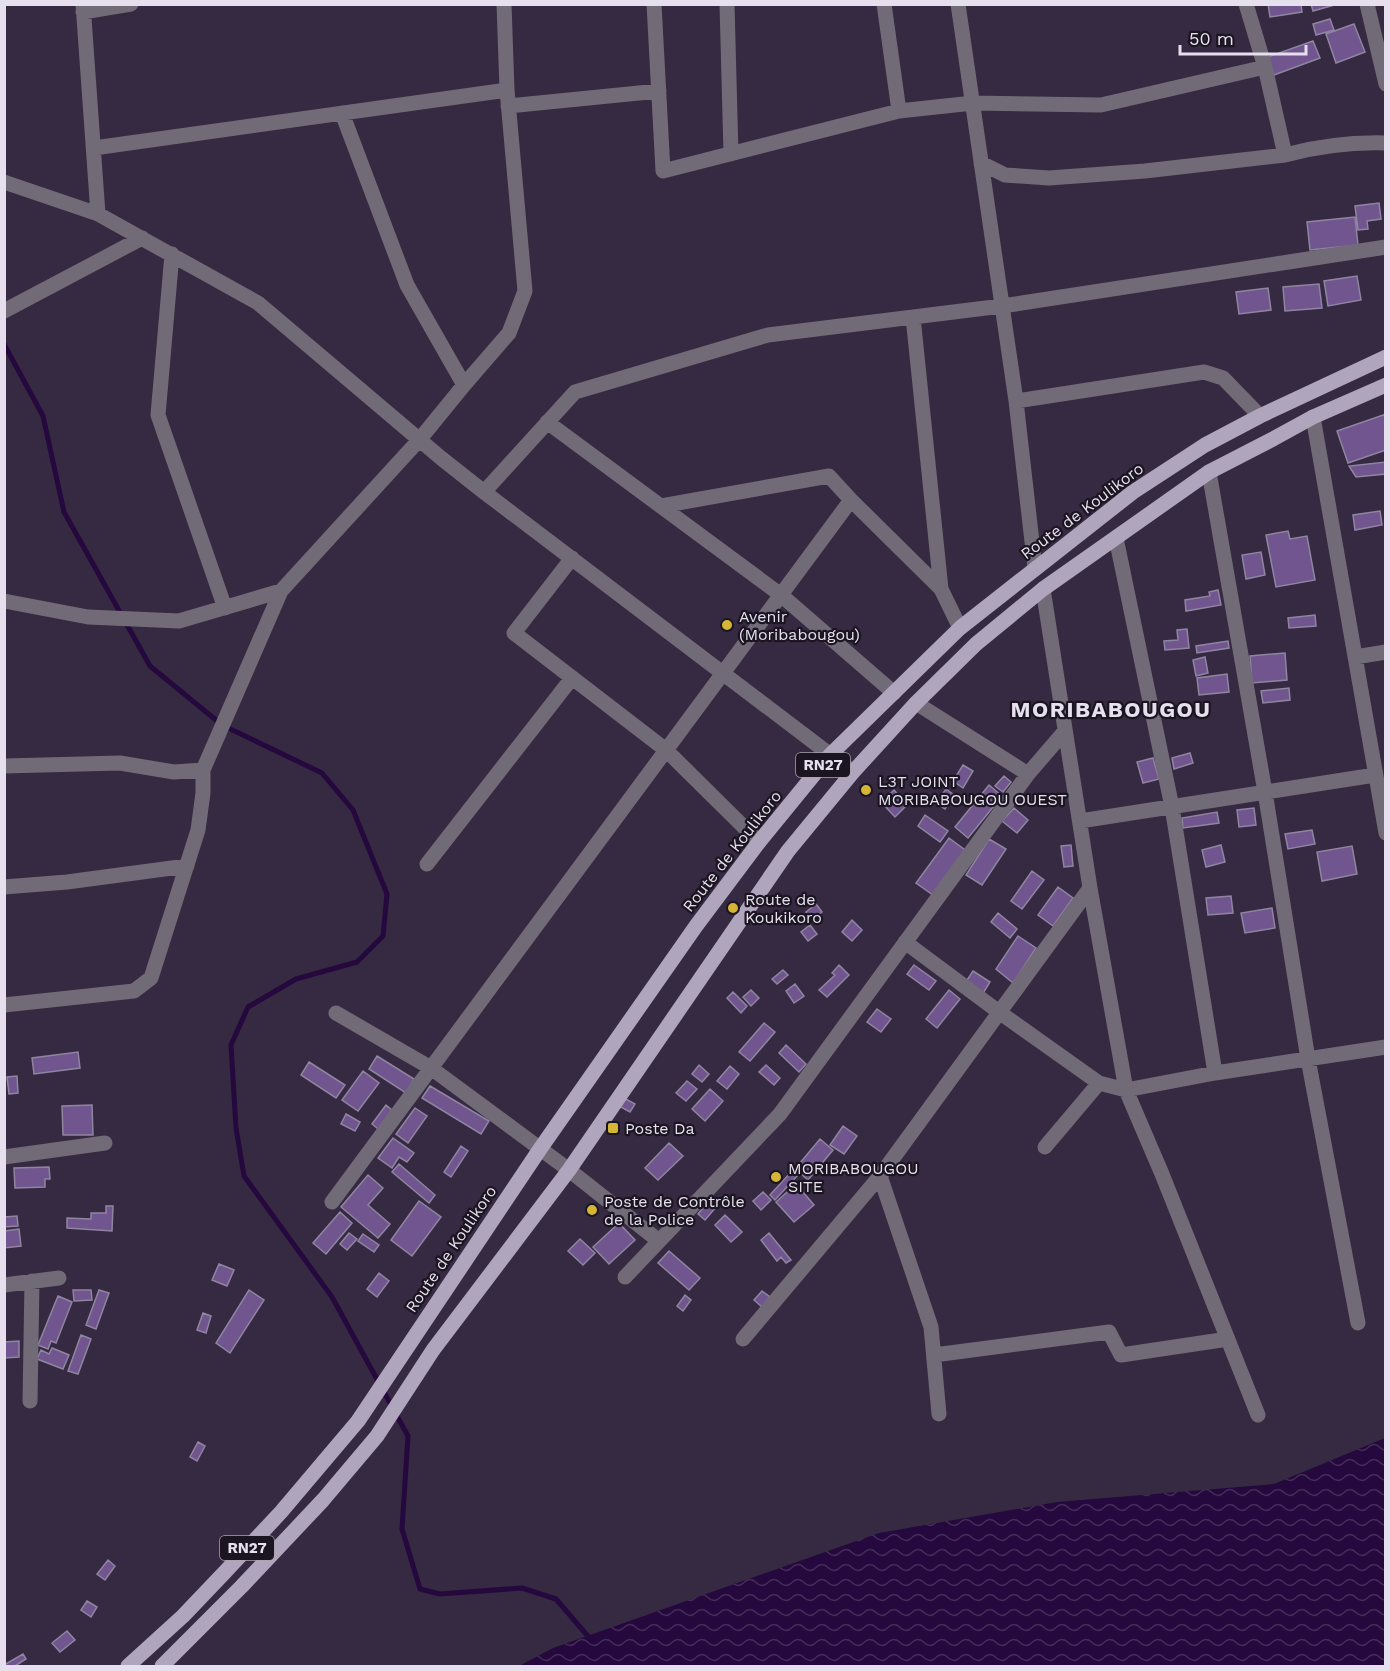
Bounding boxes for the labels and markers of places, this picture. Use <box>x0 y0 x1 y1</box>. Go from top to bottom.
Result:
place label: Avenir (Moribabougou) <box>739 607 860 644</box>
marker: Avenir (Moribabougou) <box>720 618 734 632</box>
place label: L3T JOINT MORIBABOUGOU OUEST <box>878 772 1067 809</box>
marker: L3T JOINT MORIBABOUGOU OUEST <box>859 783 873 797</box>
place label: Route de Koukikoro <box>745 890 822 927</box>
marker: Route de Koukikoro <box>726 901 740 915</box>
place label: Poste Da <box>625 1119 695 1138</box>
marker: Poste Da <box>606 1121 620 1135</box>
place label: MORIBABOUGOU SITE <box>788 1159 918 1196</box>
marker: MORIBABOUGOU SITE <box>769 1170 783 1184</box>
place label: Poste de Contrôle de la Police <box>604 1192 745 1229</box>
marker: Poste de Contrôle de la Police <box>585 1203 599 1217</box>

